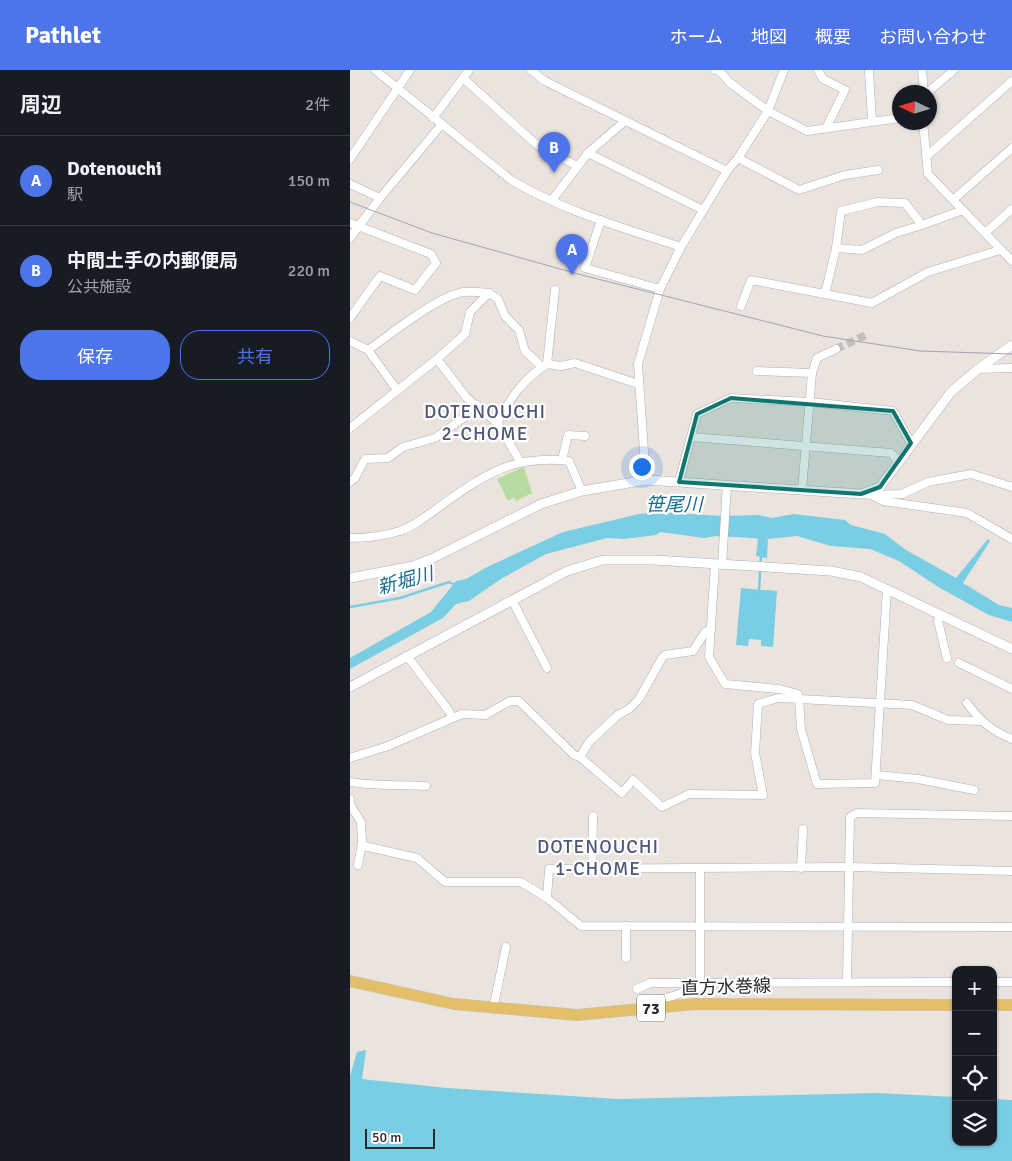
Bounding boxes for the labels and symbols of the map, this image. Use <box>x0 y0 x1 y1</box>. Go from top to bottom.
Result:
north arrow <box>892 85 937 130</box>
pin: B <box>538 132 570 173</box>
pin: A <box>556 234 588 275</box>
district label: DOTENOUCHI 2-CHOME <box>424 400 546 446</box>
your location <box>629 454 655 480</box>
water label: 笹尾川 <box>645 493 704 517</box>
water label: 新堀川 <box>375 561 438 600</box>
district label: DOTENOUCHI 1-CHOME <box>537 835 659 881</box>
street label: 直方水巻線 <box>681 974 771 1000</box>
road number: 73 <box>637 994 665 1021</box>
scale bar <box>365 1126 435 1149</box>

